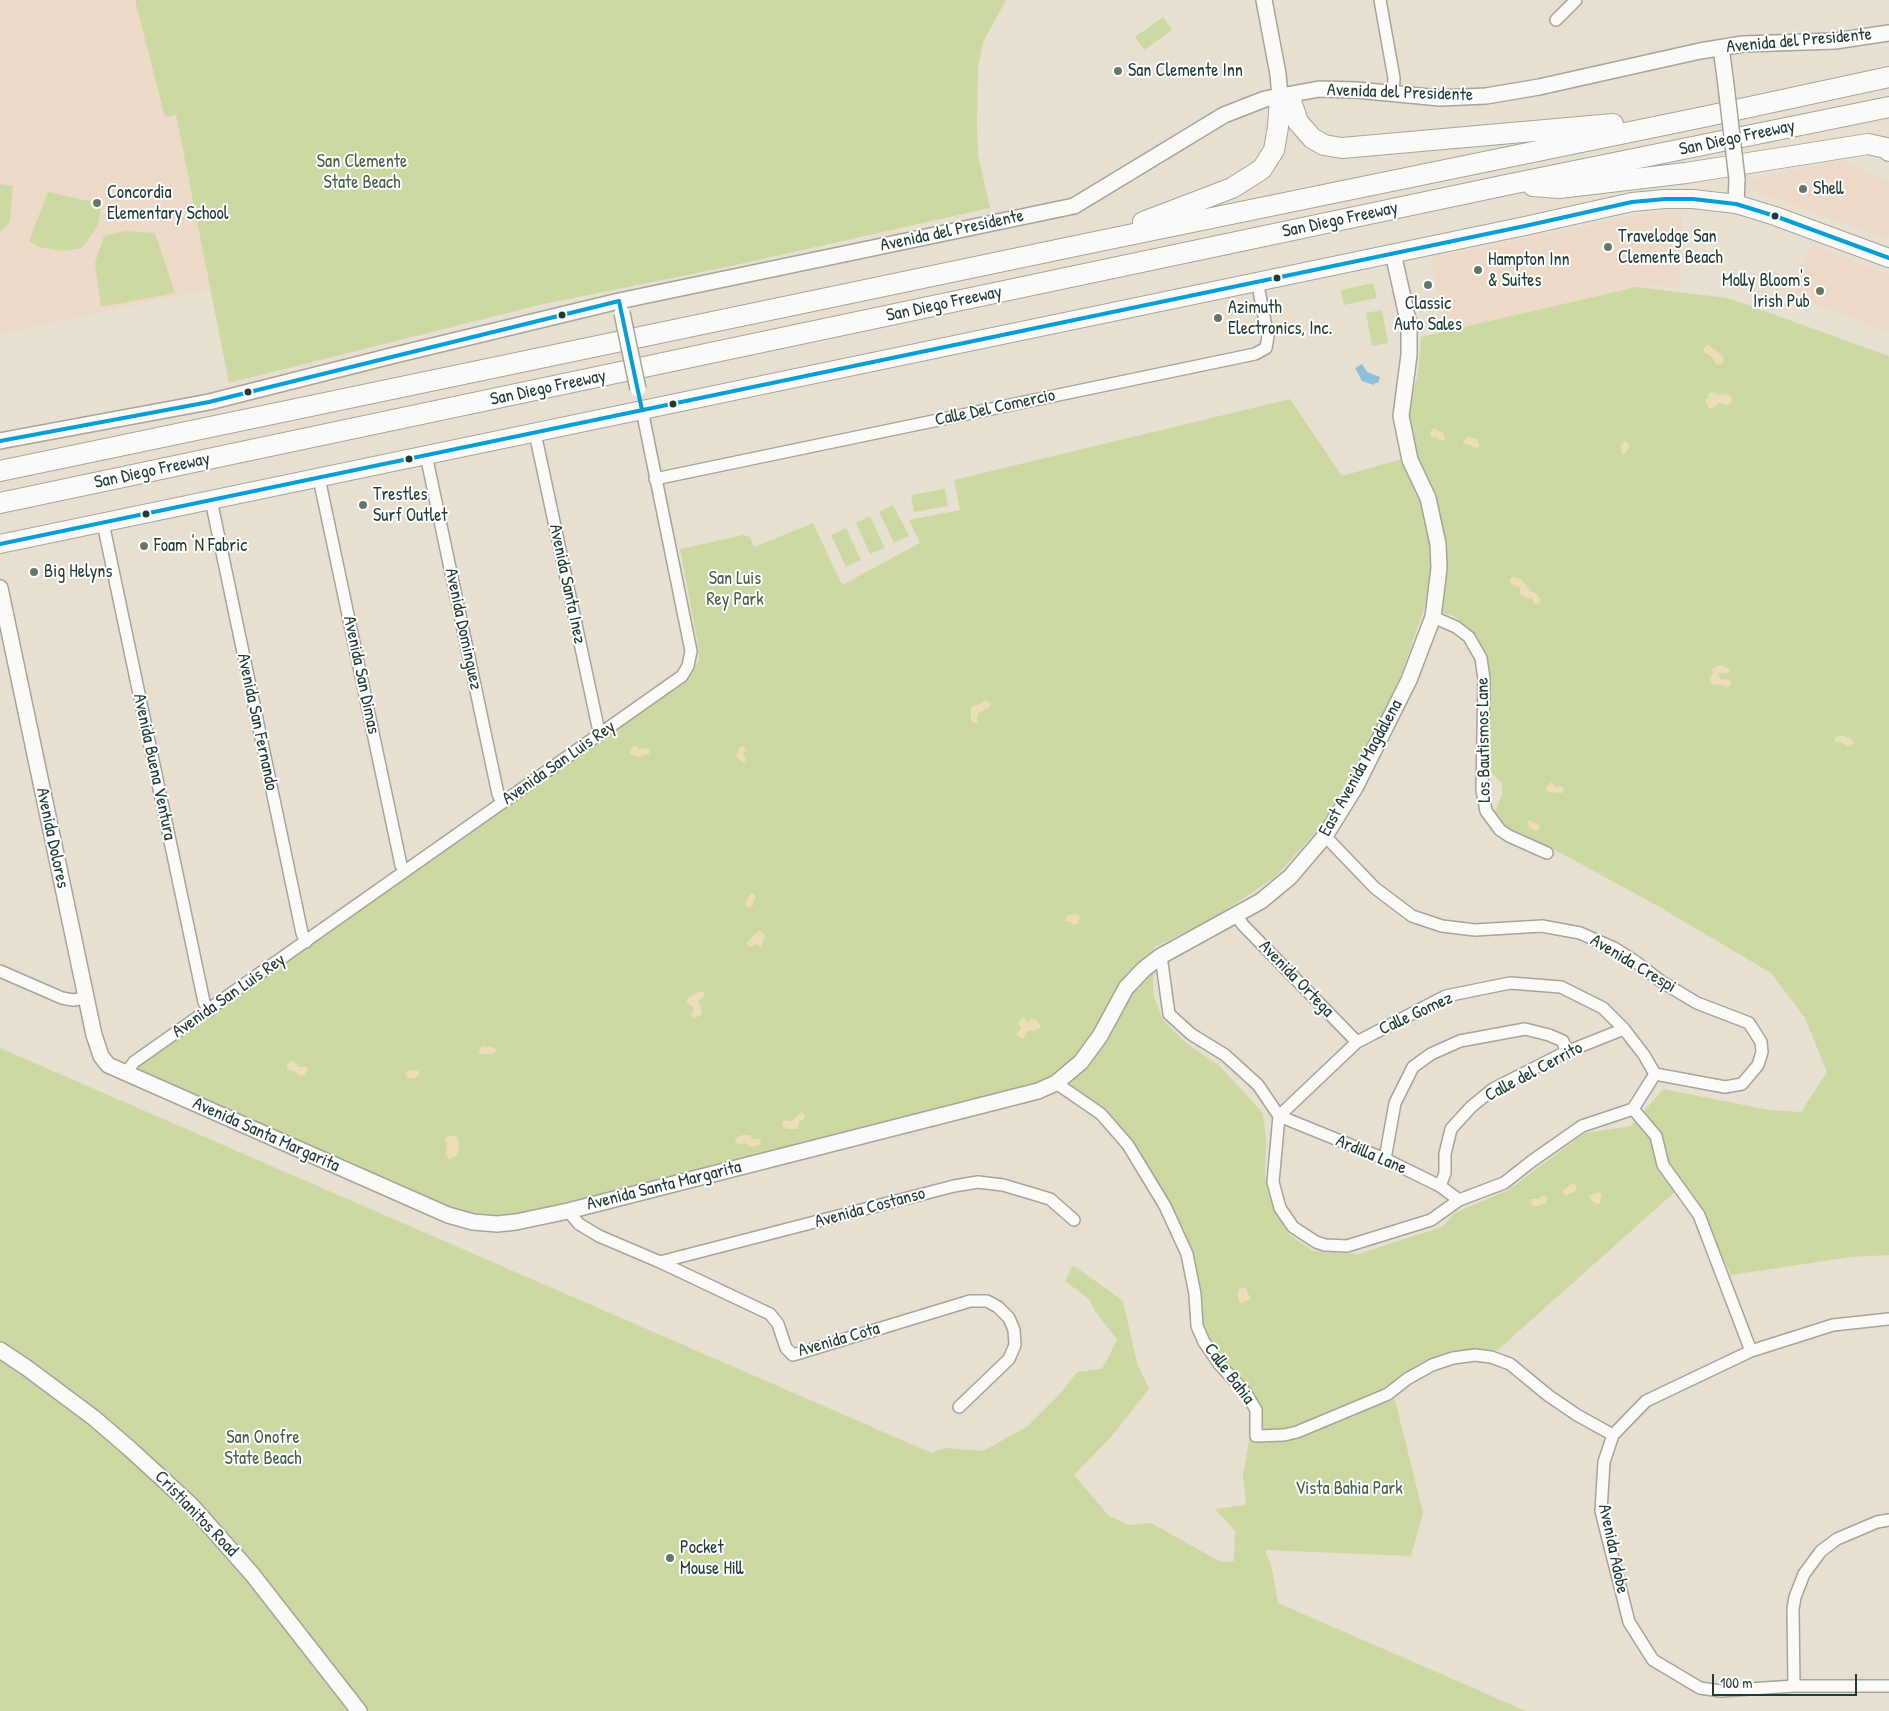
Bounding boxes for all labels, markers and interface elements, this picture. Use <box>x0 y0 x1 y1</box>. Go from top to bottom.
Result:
street label: Avenida del Presidente <box>1725 24 1873 58</box>
place label: San Clemente Inn <box>1128 60 1243 82</box>
marker: San Clemente Inn <box>1112 65 1124 77</box>
street label: Avenida del Presidente <box>1327 80 1473 106</box>
street label: San Diego Freeway <box>1677 115 1797 161</box>
park label: San Clemente State Beach <box>317 151 407 193</box>
place label: Shell <box>1813 178 1844 200</box>
place label: Concordia Elementary School <box>107 182 228 224</box>
marker: Shell <box>1797 183 1809 195</box>
marker: Concordia Elementary School <box>91 197 103 209</box>
street label: San Diego Freeway <box>1280 197 1400 243</box>
street label: Avenida del Presidente <box>878 205 1026 257</box>
unlabelled marker <box>1770 211 1780 221</box>
place label: Travelodge San Clemente Beach <box>1618 226 1723 268</box>
marker: Travelodge San Clemente Beach <box>1602 241 1614 253</box>
place label: Hampton Inn & Suites <box>1488 249 1570 292</box>
marker: Hampton Inn & Suites <box>1472 264 1484 276</box>
place label: Molly Bloom's Irish Pub <box>1722 270 1810 312</box>
unlabelled marker <box>1272 273 1282 283</box>
marker: Classic Auto Sales <box>1422 279 1434 291</box>
street label: San Diego Freeway <box>884 281 1004 327</box>
marker: Molly Bloom's Irish Pub <box>1814 285 1826 297</box>
place label: Classic Auto Sales <box>1394 293 1462 336</box>
place label: Azimuth Electronics, Inc. <box>1228 297 1332 340</box>
unlabelled marker <box>557 310 567 320</box>
marker: Azimuth Electronics, Inc. <box>1212 312 1224 324</box>
street label: San Diego Freeway <box>488 365 608 411</box>
street label: Calle Del Comercio <box>933 385 1057 431</box>
unlabelled marker <box>243 387 253 397</box>
unlabelled marker <box>668 399 678 409</box>
street label: San Diego Freeway <box>92 448 212 494</box>
unlabelled marker <box>404 454 414 464</box>
place label: Trestles Surf Outlet <box>373 484 448 526</box>
marker: Trestles Surf Outlet <box>357 499 369 511</box>
unlabelled marker <box>141 509 151 519</box>
street label: Avenida Santa Inez <box>544 522 590 646</box>
place label: Foam 'N Fabric <box>154 535 247 557</box>
marker: Foam 'N Fabric <box>138 540 150 552</box>
place label: Big Helyns <box>44 561 112 583</box>
marker: Big Helyns <box>28 566 40 578</box>
street label: Avenida Dominguez <box>440 566 486 692</box>
park label: San Luis Rey Park <box>706 568 764 610</box>
street label: Avenida San Dimas <box>338 614 384 736</box>
street label: Avenida San Fernando <box>232 651 282 793</box>
street label: Los Bautismos Lane <box>1472 677 1496 803</box>
street label: Avenida Buena Ventura <box>128 692 180 842</box>
street label: East Avenida Magdalena <box>1315 696 1407 840</box>
street label: Avenida San Luis Rey <box>498 716 620 810</box>
street label: Avenida Dolores <box>31 786 73 890</box>
street label: Avenida Crespi <box>1586 930 1680 998</box>
street label: Avenida Ortega <box>1254 936 1338 1022</box>
street label: Avenida San Luis Rey <box>168 949 290 1043</box>
street label: Calle Gomez <box>1376 988 1456 1040</box>
street label: Calle del Cerrito <box>1481 1037 1587 1107</box>
street label: Avenida Santa Margarita <box>189 1093 343 1177</box>
street label: Ardilla Lane <box>1332 1130 1410 1180</box>
street label: Avenida Santa Margarita <box>585 1156 743 1216</box>
street label: Avenida Costanso <box>813 1183 927 1233</box>
street label: Avenida Cota <box>796 1318 882 1362</box>
street label: Calle Bahia <box>1199 1339 1259 1409</box>
park label: San Onofre State Beach <box>225 1427 301 1470</box>
street label: Cristianitos Road <box>150 1466 242 1562</box>
park label: Vista Bahia Park <box>1295 1478 1403 1500</box>
street label: Avenida Adobe <box>1593 1502 1633 1596</box>
place label: Pocket Mouse Hill <box>680 1537 744 1580</box>
marker: Pocket Mouse Hill <box>664 1552 676 1564</box>
scale bar <box>1714 1664 1859 1696</box>
text: 100 m <box>1720 1672 1753 1693</box>

